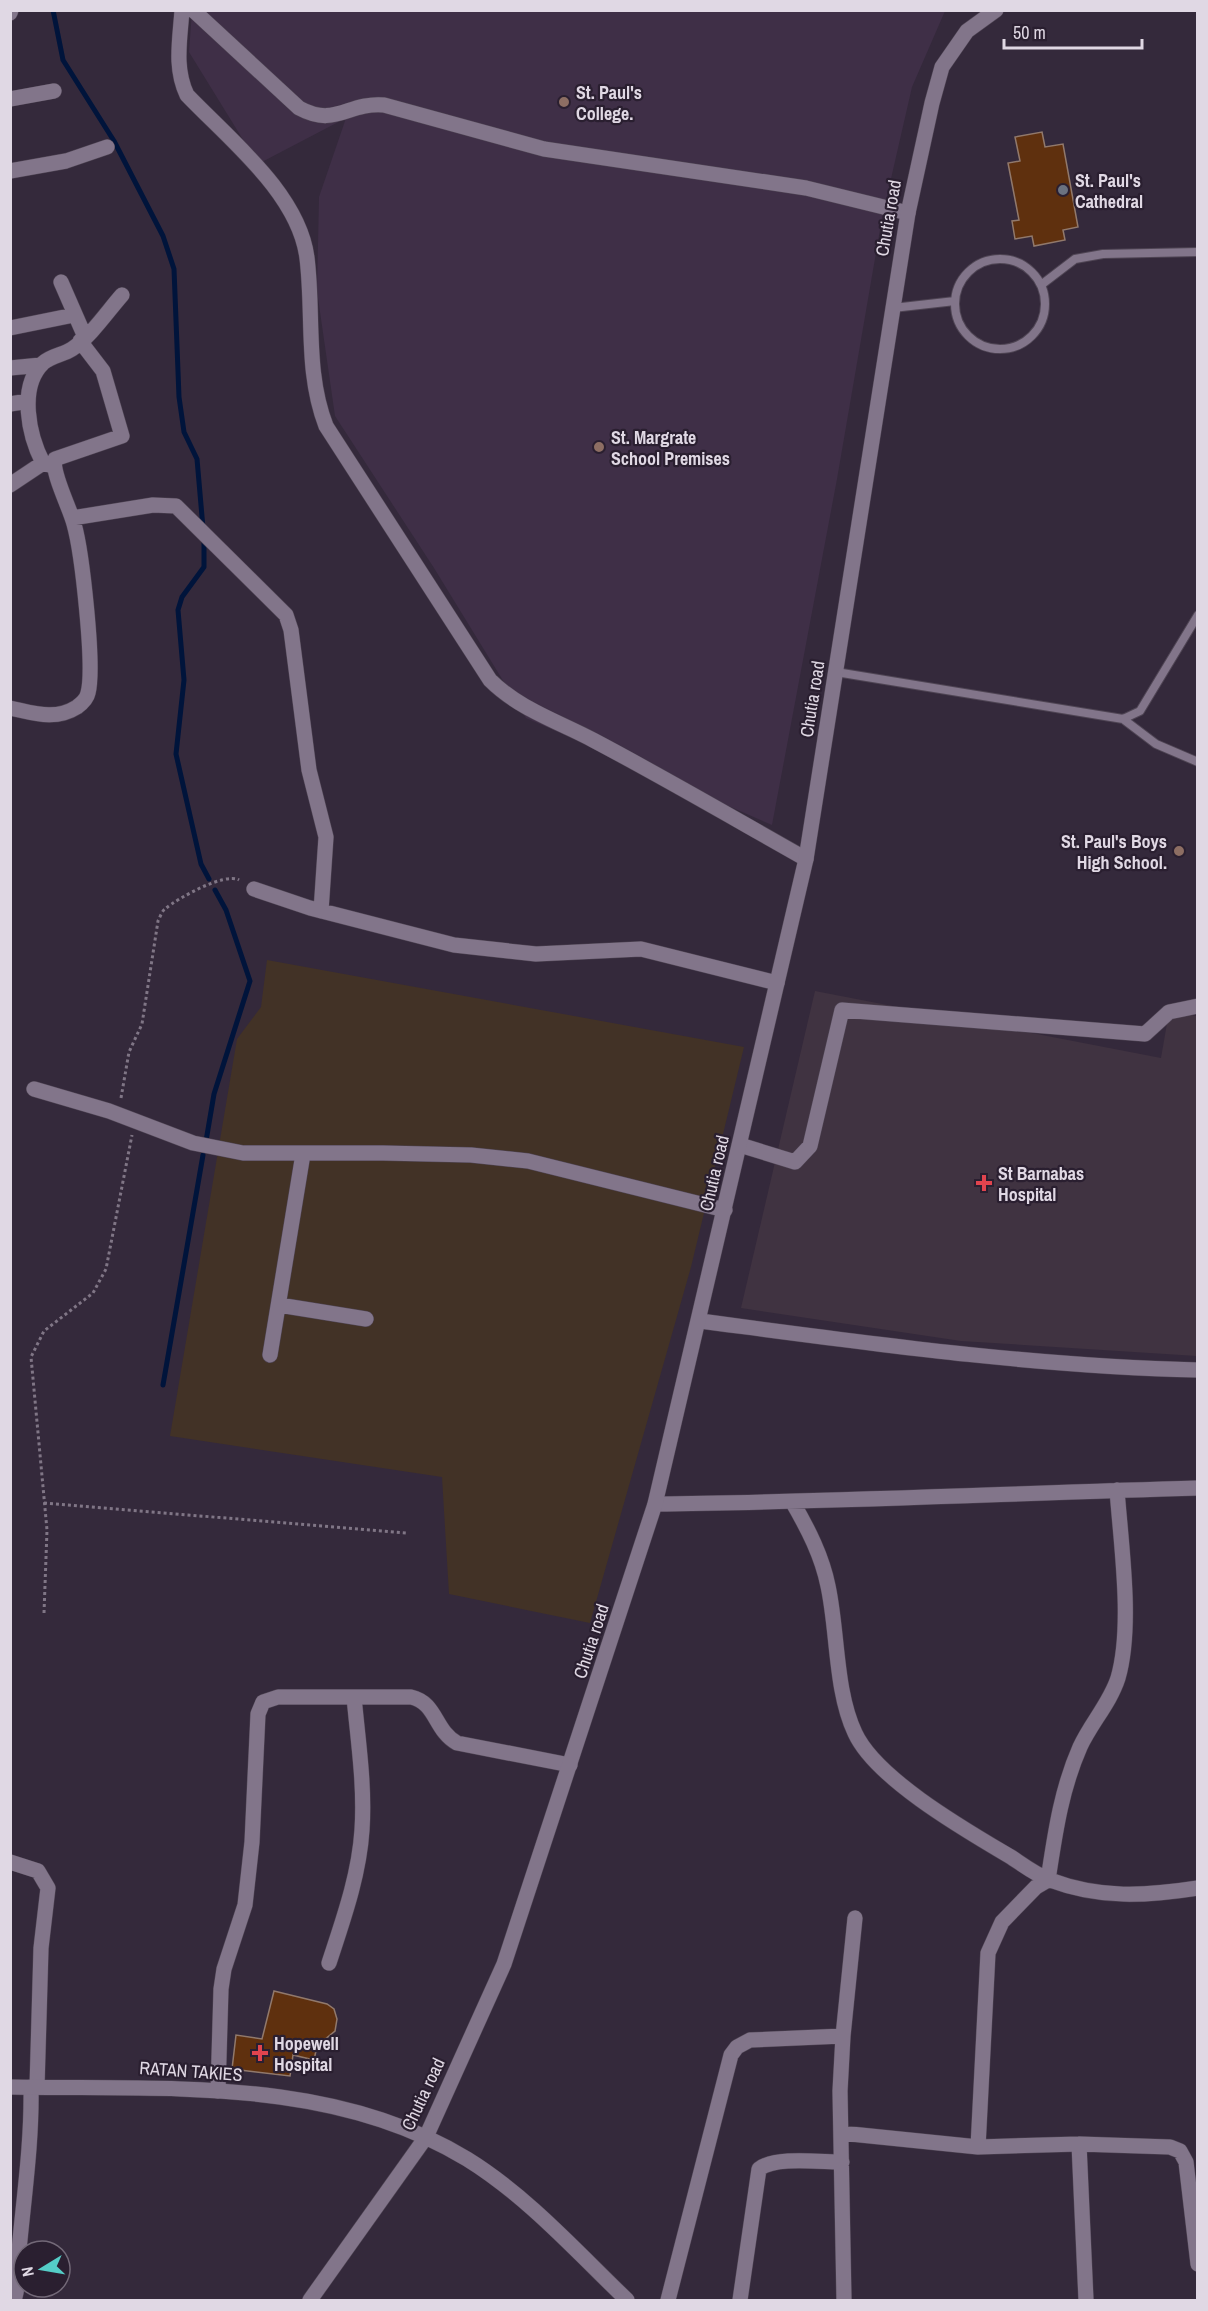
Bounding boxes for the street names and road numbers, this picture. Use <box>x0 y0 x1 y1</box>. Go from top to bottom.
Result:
street label: Chutia road <box>869 178 907 258</box>
street label: Chutia road <box>794 659 830 739</box>
street label: Chutia road <box>693 1133 735 1213</box>
street label: Chutia road <box>567 1600 615 1682</box>
street label: Chutia road <box>395 2054 451 2134</box>
street label: RATAN TAKIES <box>139 2055 243 2087</box>

